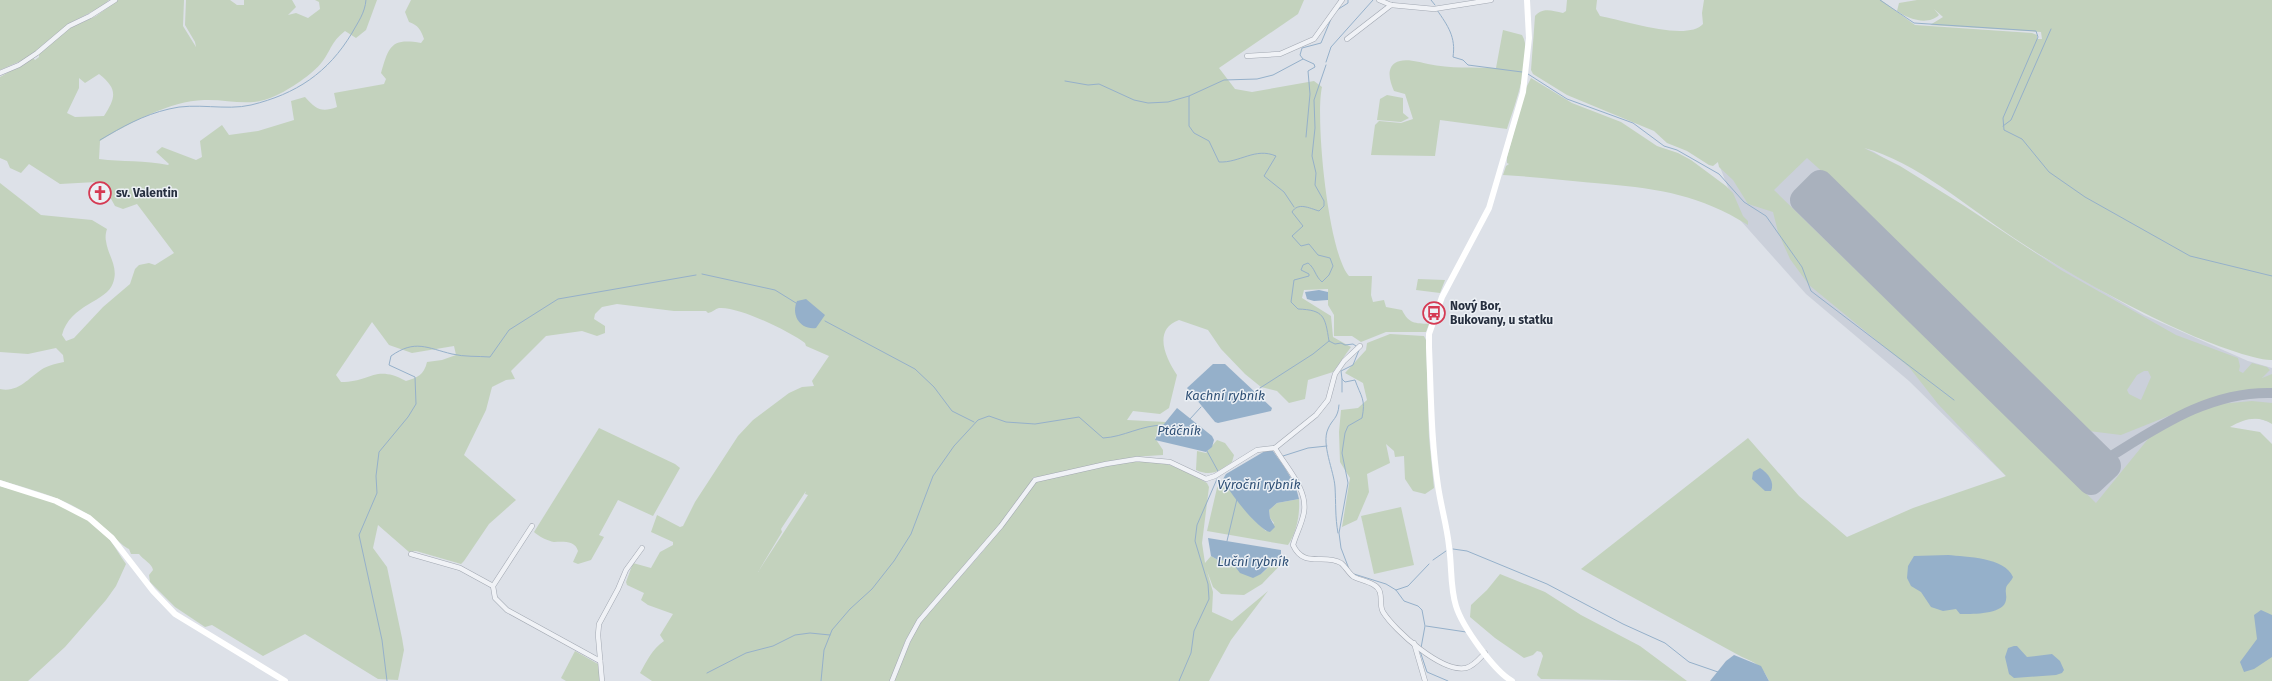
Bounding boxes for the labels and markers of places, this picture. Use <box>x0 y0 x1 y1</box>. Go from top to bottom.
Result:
church icon: sv. Valentin <box>87 180 113 206</box>
place label: sv. Valentin <box>116 186 178 200</box>
place label: Nový Bor, Bukovany, u statku <box>1450 299 1553 327</box>
bus stop icon: Nový Bor, Bukovany, u statku <box>1421 300 1447 326</box>

